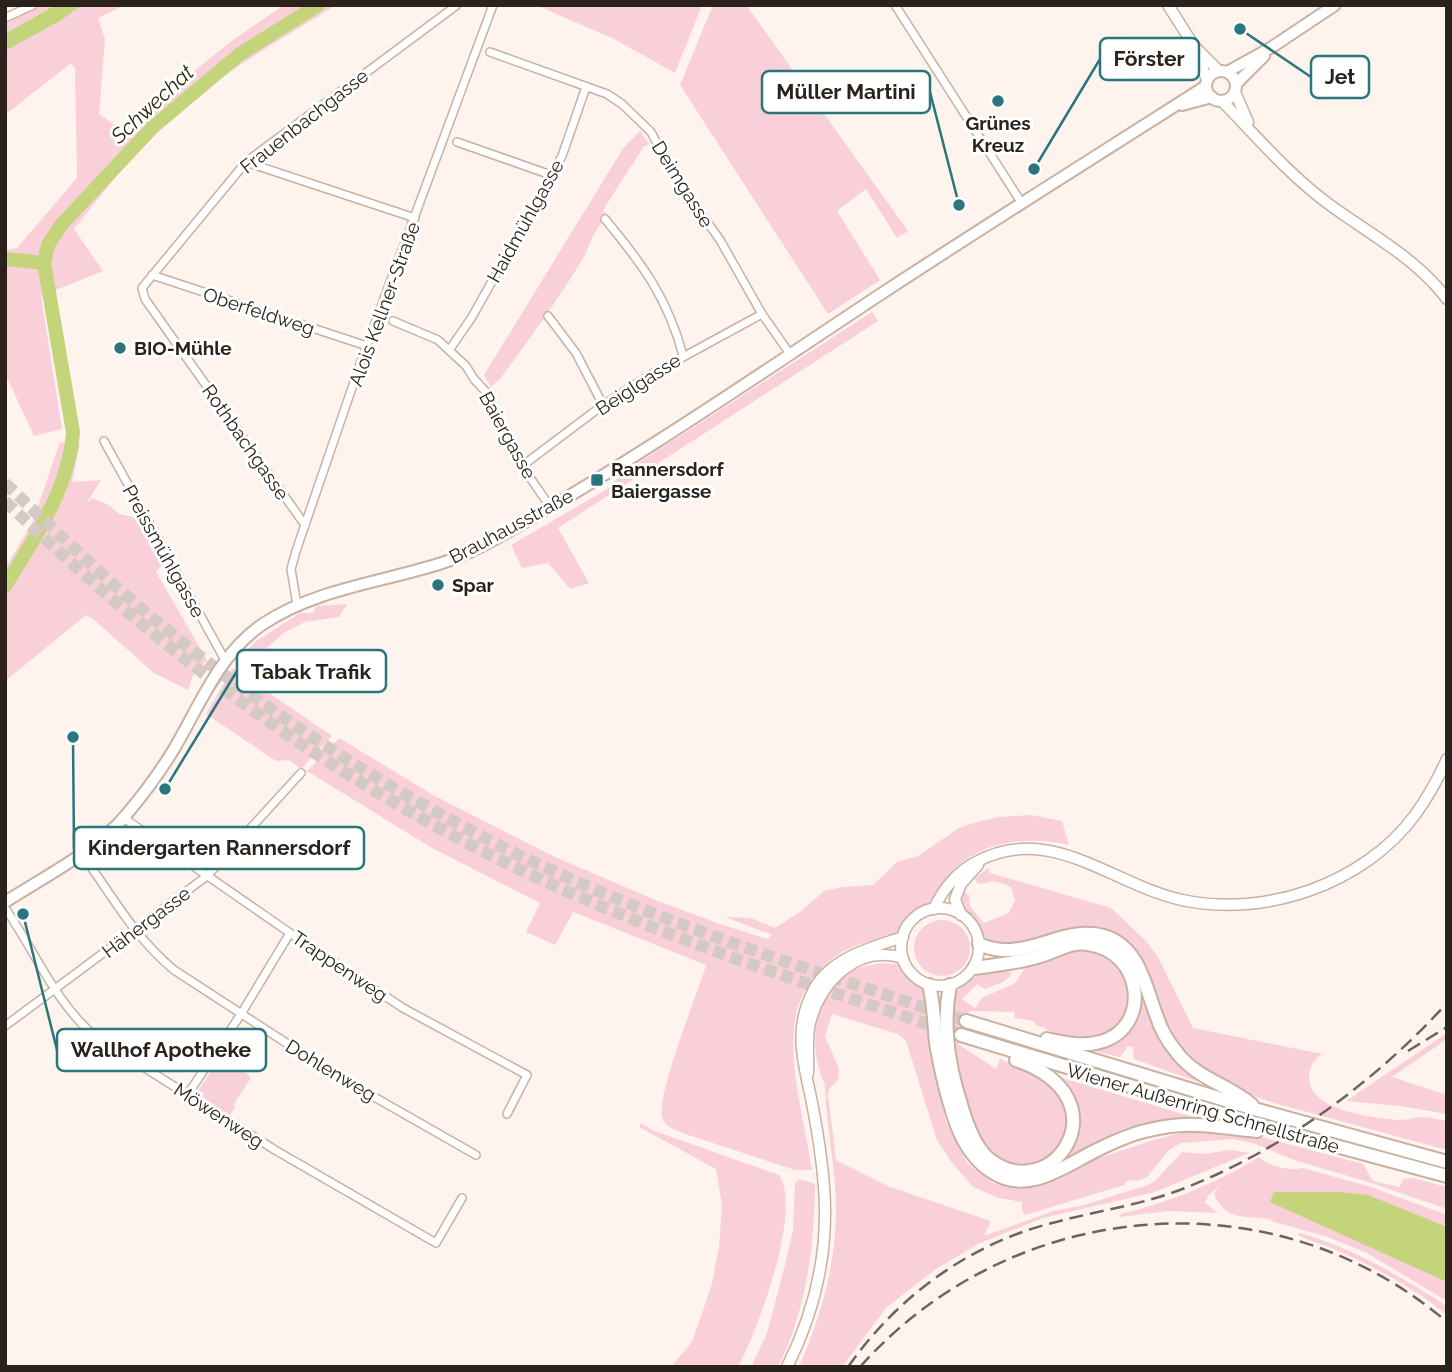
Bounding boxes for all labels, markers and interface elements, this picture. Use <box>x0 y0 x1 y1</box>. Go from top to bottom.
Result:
callout: Förster <box>1100 38 1199 80</box>
text: Förster <box>1113 46 1185 71</box>
callout: Jet <box>1311 56 1369 98</box>
water label: Schwechat <box>105 59 199 149</box>
street label: Frauenbachgasse <box>236 64 372 178</box>
text: Jet <box>1325 64 1355 89</box>
callout: Müller Martini <box>762 71 930 113</box>
text: Müller Martini <box>776 79 916 104</box>
marker: Grünes Kreuz <box>990 93 1006 109</box>
place label: Grünes Kreuz <box>965 112 1031 156</box>
street label: Deimgasse <box>648 137 718 231</box>
street label: Haidmühlgasse <box>482 156 568 286</box>
street label: Alois Kellner-Straße <box>344 219 424 389</box>
street label: Oberfeldweg <box>200 283 318 339</box>
place label: BIO-Mühle <box>134 337 232 359</box>
marker: BIO-Mühle <box>112 340 128 356</box>
street label: Beiglgasse <box>592 349 684 419</box>
street label: Rothbachgasse <box>198 380 294 504</box>
street label: Baiergasse <box>475 388 541 482</box>
place label: Rannersdorf Baiergasse <box>611 458 725 502</box>
marker: Rannersdorf Baiergasse <box>589 472 605 488</box>
street label: Preissmühlgasse <box>118 481 210 621</box>
street label: Brauhausstraße <box>445 484 577 568</box>
place label: Spar <box>452 574 495 596</box>
marker: Spar <box>430 577 446 593</box>
callout: Tabak Trafik <box>237 650 386 692</box>
text: Tabak Trafik <box>251 659 371 684</box>
callout: Kindergarten Rannersdorf <box>74 827 364 869</box>
text: Kindergarten Rannersdorf <box>88 835 351 860</box>
street label: Hähergasse <box>98 882 194 962</box>
street label: Trappenweg <box>288 926 392 1006</box>
callout: Wallhof Apotheke <box>57 1029 266 1071</box>
street label: Dohlenweg <box>282 1035 380 1105</box>
text: Wallhof Apotheke <box>71 1037 252 1062</box>
street label: Wiener Außenring Schnellstraße <box>1064 1058 1342 1158</box>
street label: Möwenweg <box>170 1078 268 1152</box>

